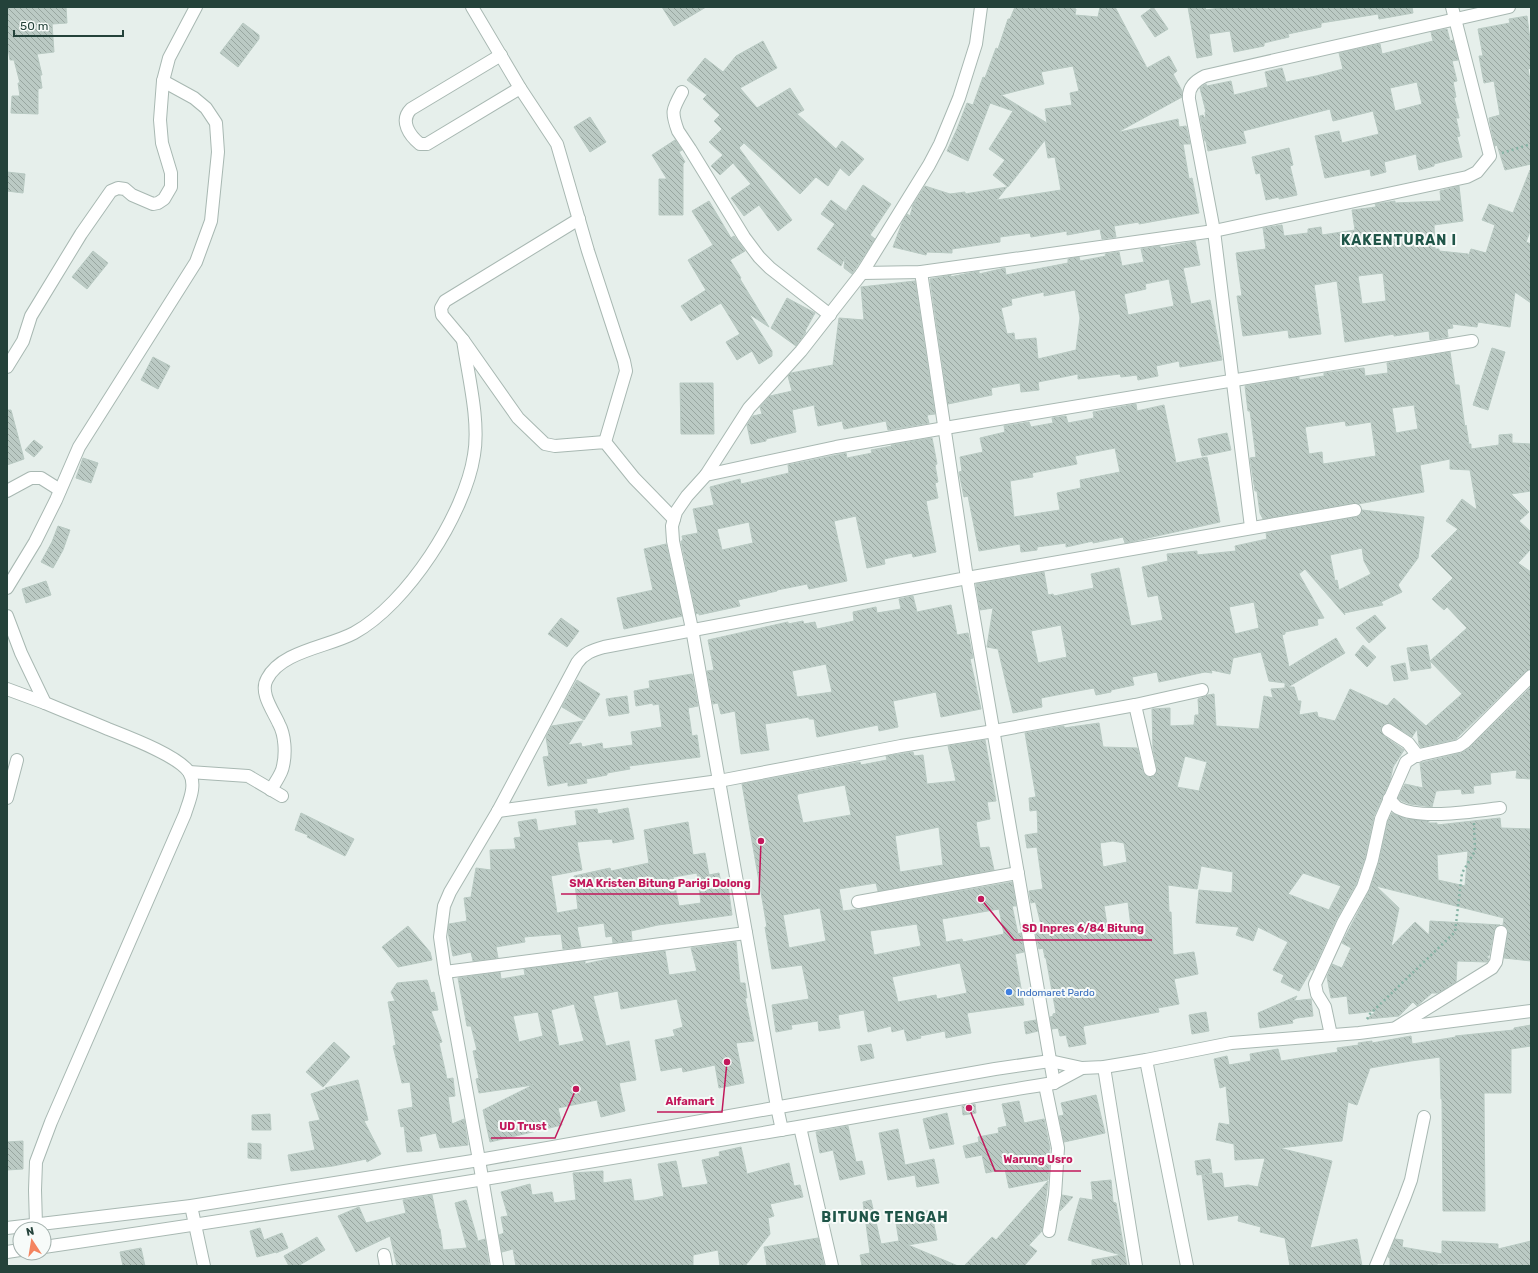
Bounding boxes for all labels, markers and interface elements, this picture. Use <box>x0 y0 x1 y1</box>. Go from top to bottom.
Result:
scale bar <box>14 12 123 38</box>
text: 50 m <box>20 19 48 33</box>
district label: KAKENTURAN I <box>1341 232 1457 249</box>
callout: SMA Kristen Bitung Parigi Dolong <box>561 871 759 894</box>
text: SMA Kristen Bitung Parigi Dolong <box>569 877 751 890</box>
callout: SD Inpres 6/84 Bitung <box>1014 917 1152 940</box>
text: SD Inpres 6/84 Bitung <box>1022 922 1144 935</box>
marker: Indomaret Pardo <box>1004 987 1014 997</box>
place label: Indomaret Pardo <box>1017 987 1095 999</box>
callout: Alfamart <box>657 1089 722 1112</box>
text: Alfamart <box>666 1095 715 1108</box>
callout: UD Trust <box>491 1115 555 1138</box>
text: UD Trust <box>499 1120 547 1133</box>
callout: Warung Usro <box>995 1148 1081 1171</box>
text: Warung Usro <box>1003 1153 1073 1166</box>
district label: BITUNG TENGAH <box>821 1209 949 1226</box>
north arrow <box>12 1221 52 1261</box>
text: N <box>25 1225 35 1239</box>

